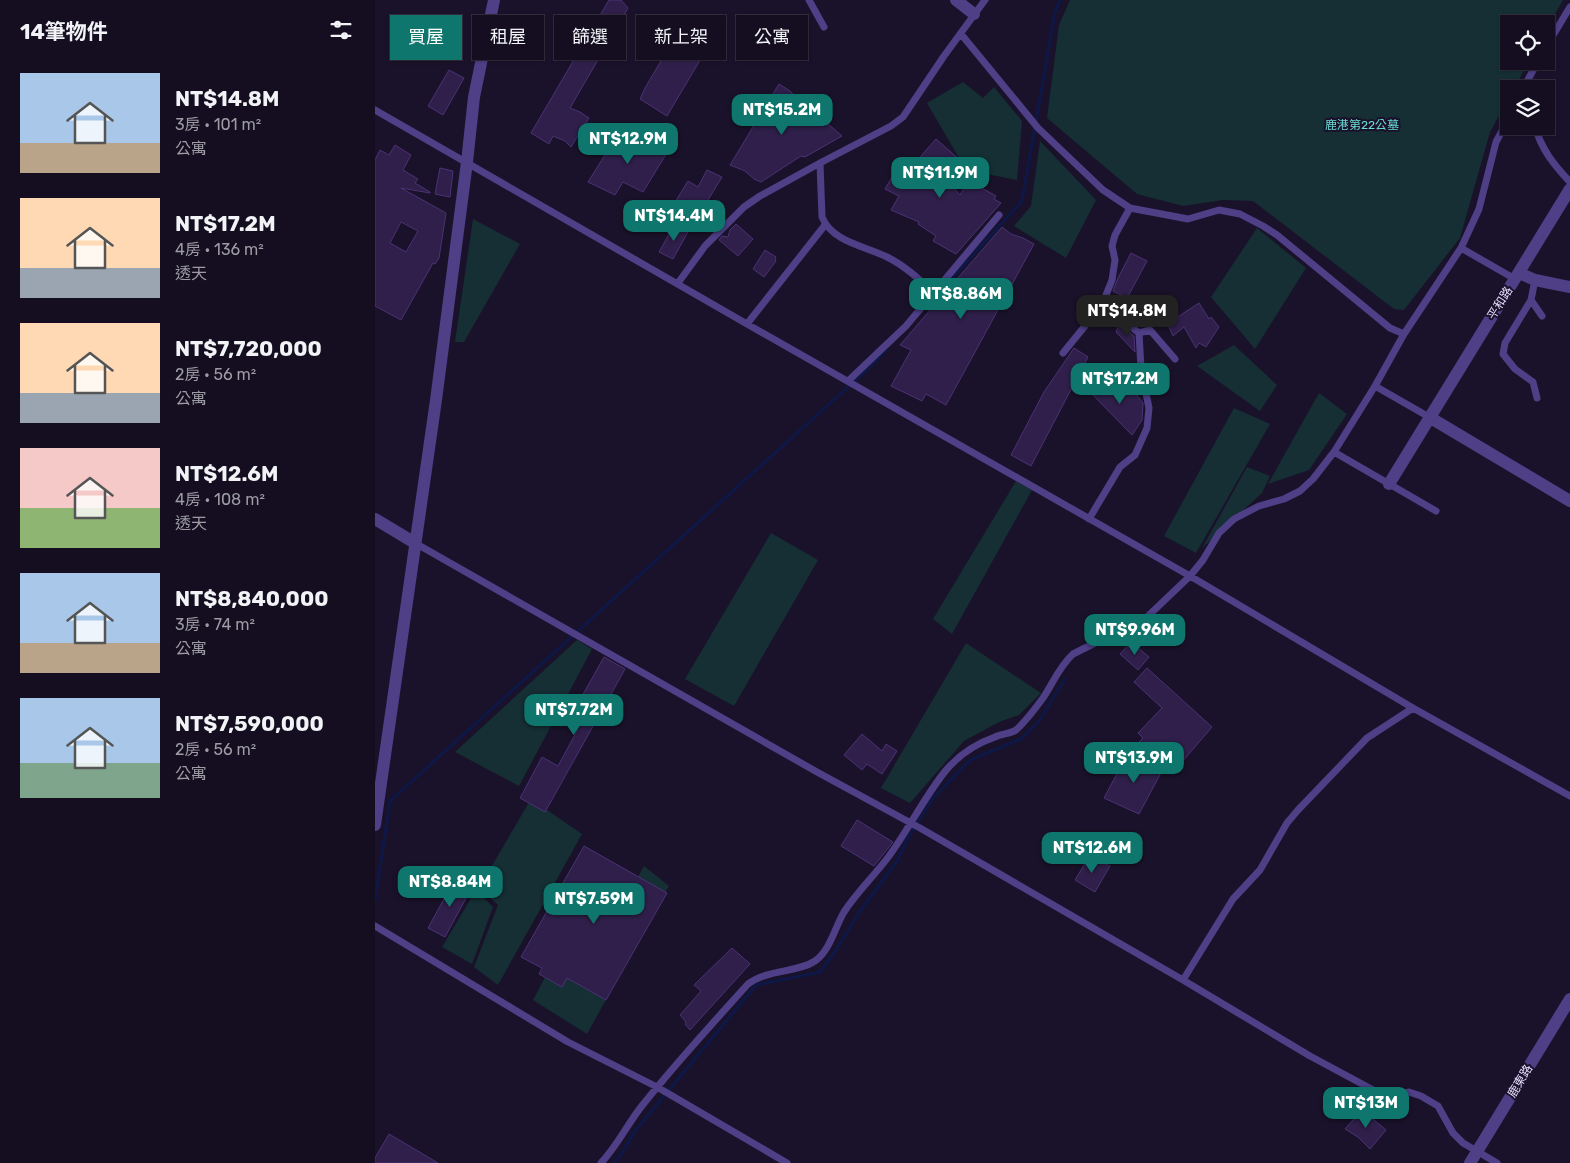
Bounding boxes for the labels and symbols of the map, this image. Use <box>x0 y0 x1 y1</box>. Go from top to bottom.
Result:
pin: NT$15.2M <box>730 94 834 136</box>
park label: 鹿港第22公墓 <box>1325 118 1399 132</box>
pin: NT$12.9M <box>576 122 680 165</box>
pin: NT$11.9M <box>888 156 992 199</box>
pin: NT$14.4M <box>622 200 726 242</box>
pin: NT$8.86M <box>909 278 1013 320</box>
street label: 平和路 <box>1485 284 1515 322</box>
pin: NT$14.8M <box>1075 294 1179 337</box>
pin: NT$17.2M <box>1068 362 1172 405</box>
pin: NT$9.96M <box>1083 614 1187 656</box>
pin: NT$7.72M <box>522 694 626 736</box>
pin: NT$13.9M <box>1082 742 1186 784</box>
pin: NT$12.6M <box>1040 832 1144 874</box>
pin: NT$8.84M <box>398 866 502 908</box>
pin: NT$7.59M <box>542 882 646 925</box>
street label: 鹿東路 <box>1505 1062 1535 1100</box>
pin: NT$13M <box>1325 1086 1407 1129</box>

